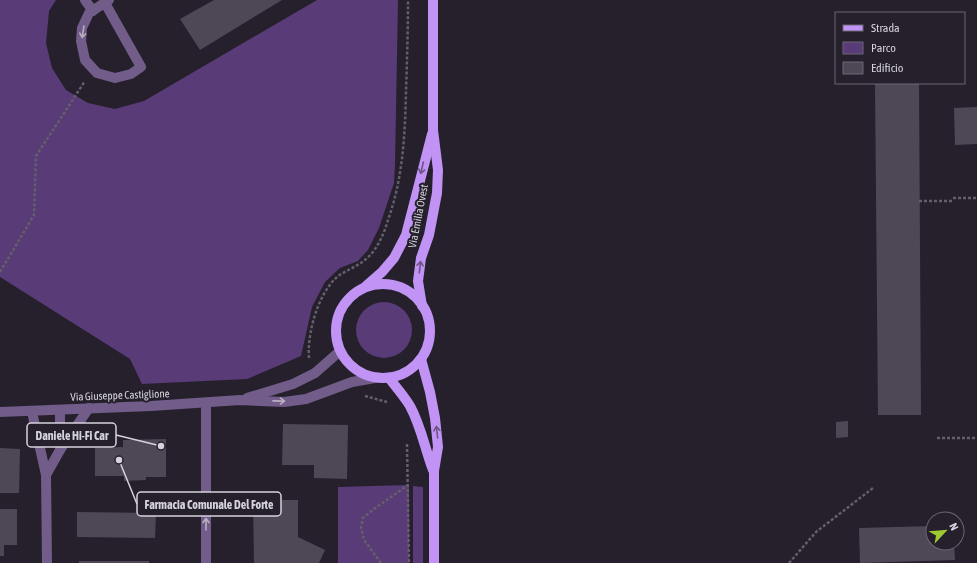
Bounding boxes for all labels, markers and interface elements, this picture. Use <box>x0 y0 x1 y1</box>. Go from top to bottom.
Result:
legend <box>835 12 965 84</box>
text: Strada <box>871 21 900 35</box>
one-way arrow <box>79 26 87 39</box>
text: Parco <box>871 41 896 55</box>
text: Edificio <box>871 61 904 75</box>
one-way arrow <box>418 161 426 174</box>
street label: Via Emilia Ovest <box>406 183 430 249</box>
one-way arrow <box>416 261 424 274</box>
street label: Via Giuseppe Castiglione <box>70 387 170 403</box>
one-way arrow <box>272 398 285 405</box>
callout: Daniele Hi-Fi Car <box>27 423 116 447</box>
one-way arrow <box>433 426 440 439</box>
text: Daniele Hi-Fi Car <box>36 429 109 443</box>
callout: Farmacia Comunale Del Forte <box>137 492 281 516</box>
text: Farmacia Comunale Del Forte <box>145 498 274 512</box>
north arrow <box>925 511 965 551</box>
one-way arrow <box>202 518 210 531</box>
text: N <box>947 521 961 532</box>

